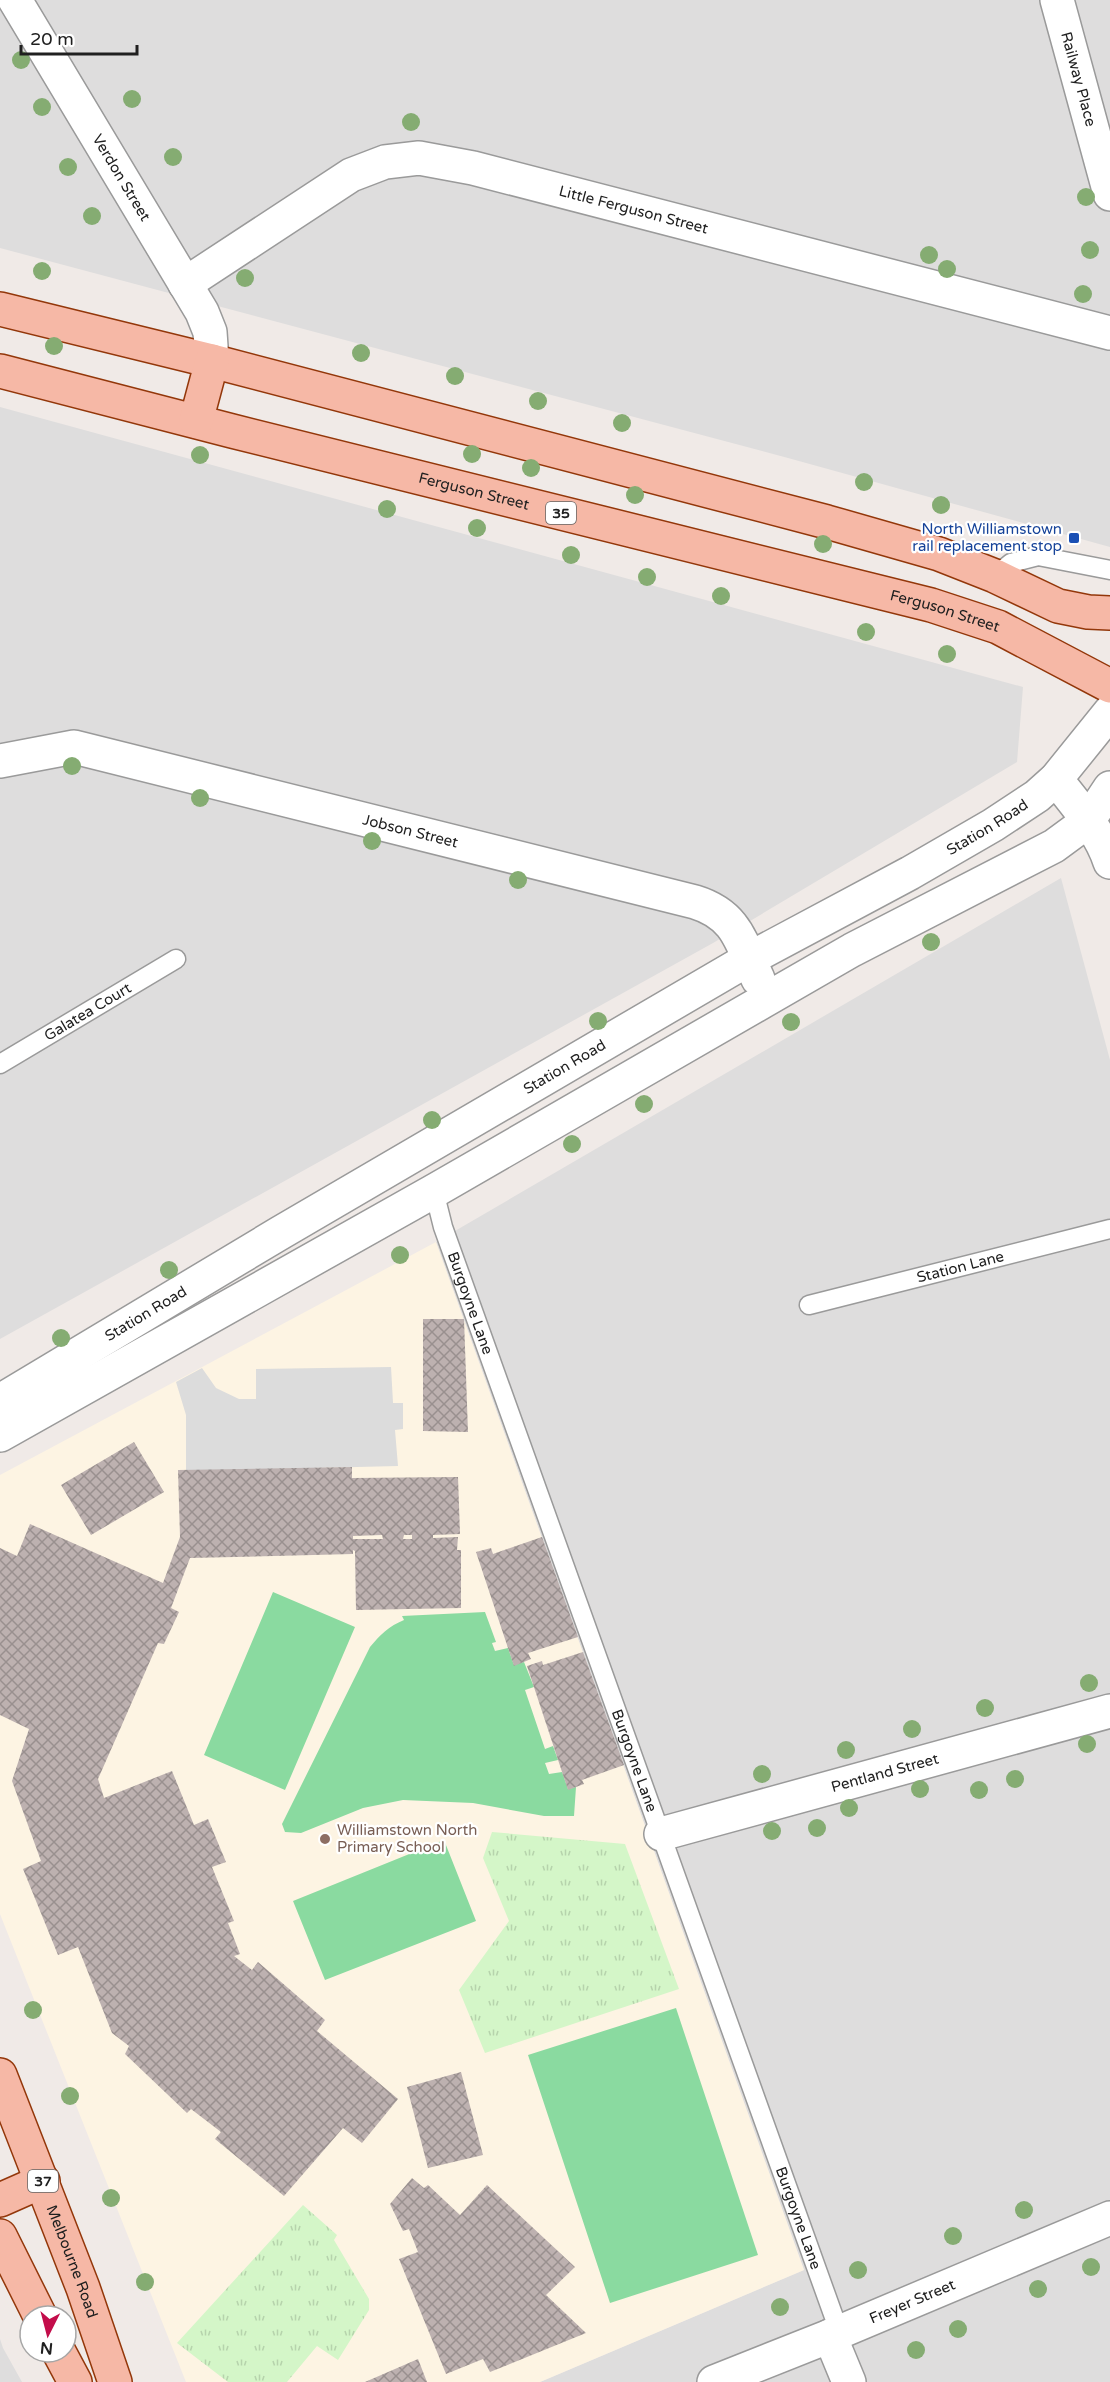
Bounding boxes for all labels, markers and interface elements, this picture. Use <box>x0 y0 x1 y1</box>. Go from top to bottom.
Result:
scale bar <box>21 18 136 56</box>
text: 20 m <box>30 28 74 50</box>
street label: Railway Place <box>1057 30 1100 128</box>
street label: Verdon Street <box>88 131 155 225</box>
street label: Little Ferguson Street <box>557 182 710 238</box>
street label: Ferguson Street <box>417 469 531 514</box>
road number: 35 <box>546 502 576 524</box>
place label: North Williamstown rail replacement stop <box>912 520 1062 555</box>
marker: North Williamstown rail replacement stop <box>1067 531 1081 545</box>
street label: Ferguson Street <box>888 586 1002 636</box>
street label: Station Road <box>943 795 1031 859</box>
street label: Jobson Street <box>361 810 460 852</box>
street label: Galatea Court <box>41 979 135 1045</box>
street label: Station Road <box>520 1036 609 1098</box>
street label: Station Lane <box>915 1247 1006 1286</box>
street label: Burgoyne Lane <box>444 1249 497 1357</box>
street label: Station Road <box>102 1282 190 1345</box>
street label: Burgoyne Lane <box>608 1707 661 1814</box>
street label: Pentland Street <box>829 1749 941 1796</box>
place label: Williamstown North Primary School <box>337 1821 477 1856</box>
marker: Williamstown North Primary School <box>318 1832 332 1846</box>
street label: Burgoyne Lane <box>772 2164 825 2272</box>
road number: 37 <box>28 2170 58 2192</box>
street label: Melbourne Road <box>43 2203 102 2320</box>
street label: Freyer Street <box>866 2275 958 2327</box>
north arrow <box>18 2304 78 2364</box>
text: N <box>39 2337 54 2359</box>

